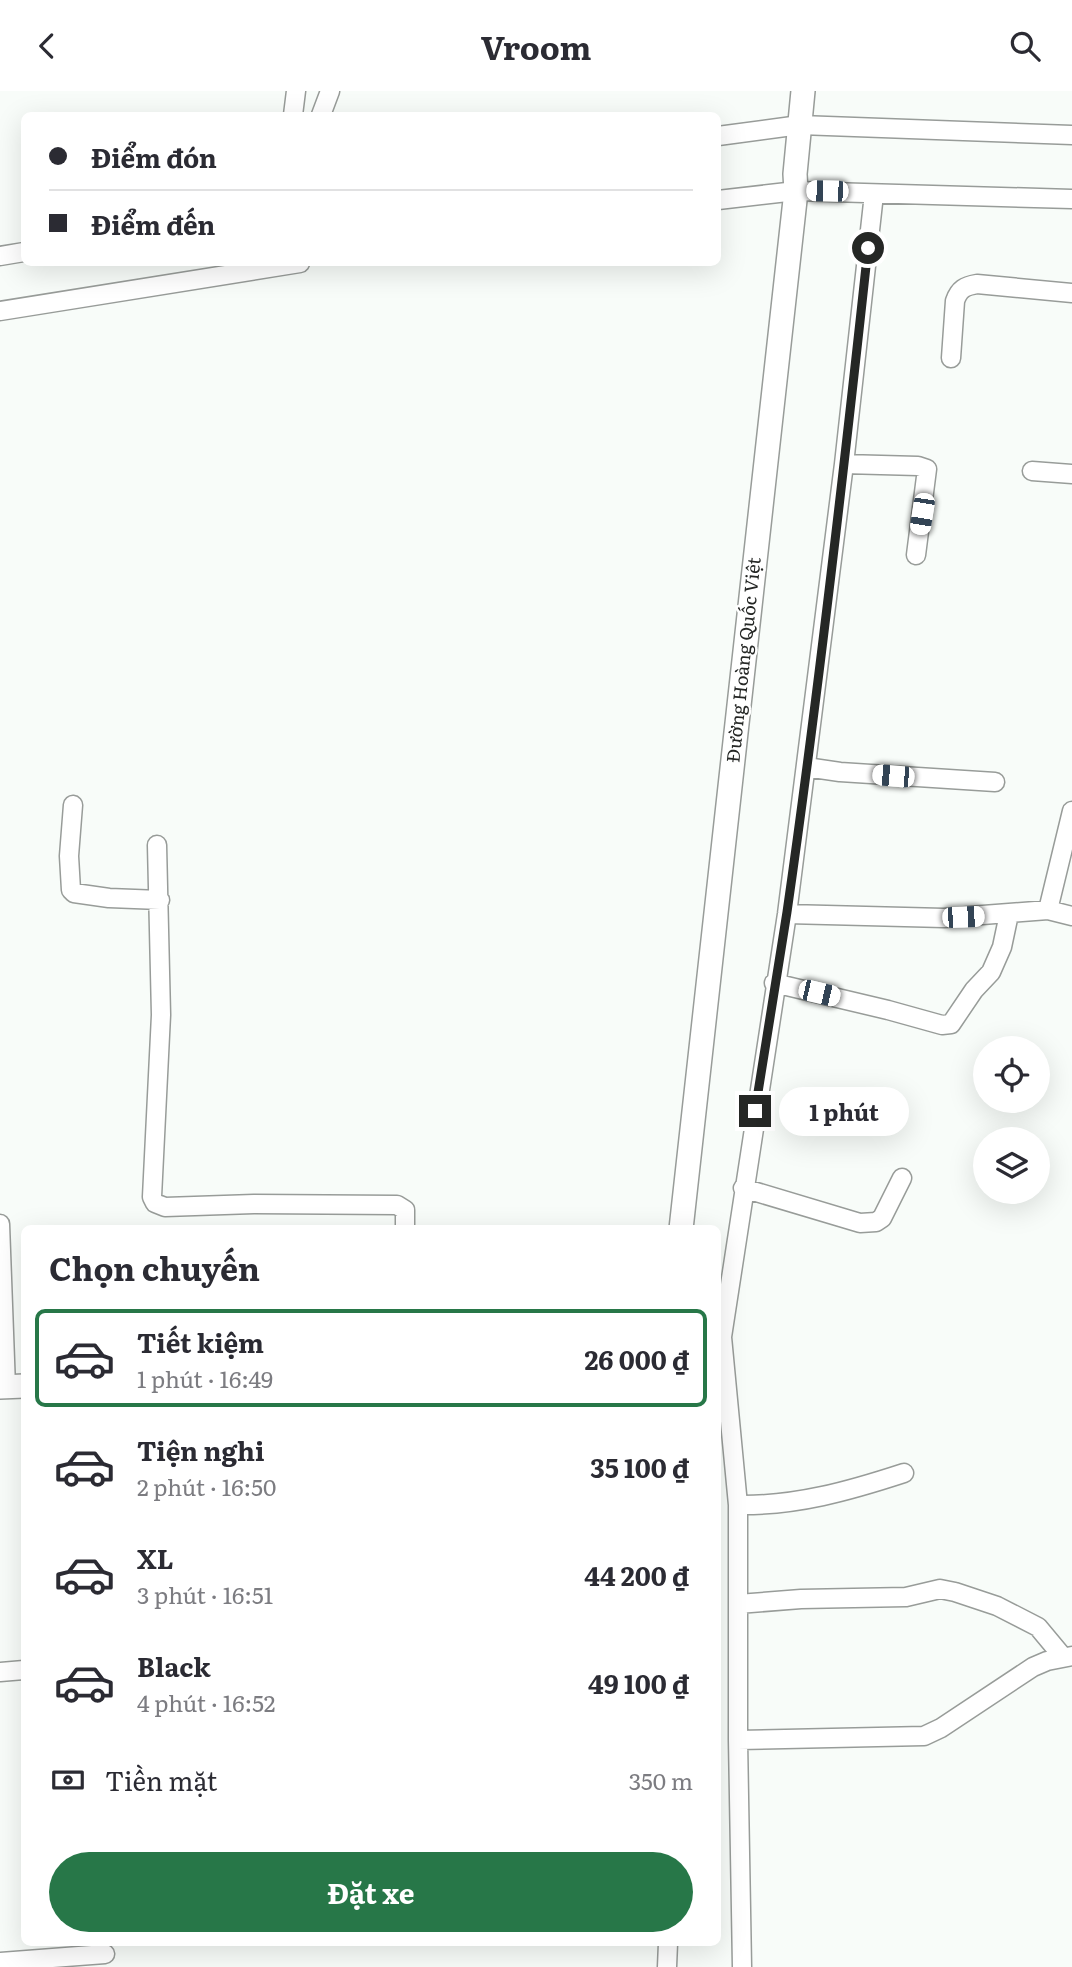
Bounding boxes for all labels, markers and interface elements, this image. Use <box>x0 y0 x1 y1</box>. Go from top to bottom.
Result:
text: Vroom <box>481 22 591 70</box>
icon: back <box>28 27 66 65</box>
icon: search <box>1006 27 1044 65</box>
text: Điểm đón <box>91 137 217 176</box>
car <box>806 180 849 202</box>
text: Điểm đến <box>91 204 215 243</box>
route start <box>852 232 884 264</box>
car <box>909 492 936 536</box>
street label: Đường Hoàng Quốc Việt <box>718 555 767 764</box>
car <box>872 764 915 788</box>
car <box>942 906 985 928</box>
car <box>797 978 842 1008</box>
map controls <box>973 1036 1050 1204</box>
button: locate <box>973 1036 1050 1113</box>
callout: 1 phút <box>780 1087 909 1135</box>
text: 1 phút <box>809 1094 879 1128</box>
route end <box>739 1095 771 1127</box>
button: layers <box>973 1127 1050 1204</box>
text: Chọn chuyến <box>49 1243 260 1291</box>
text: Tiết kiệm <box>137 1322 264 1361</box>
icon: car <box>53 1327 116 1390</box>
text: 26 000 ₫ <box>584 1339 689 1378</box>
text: 1 phút · 16:49 <box>137 1361 273 1395</box>
text: Tiện nghi <box>137 1430 264 1469</box>
icon: car <box>53 1435 116 1498</box>
text: 35 100 ₫ <box>590 1447 689 1486</box>
text: 2 phút · 16:50 <box>137 1469 276 1503</box>
text: XL <box>137 1538 174 1577</box>
icon: car <box>53 1543 116 1606</box>
text: 44 200 ₫ <box>584 1555 689 1594</box>
text: 3 phút · 16:51 <box>137 1577 273 1611</box>
text: Black <box>137 1646 211 1685</box>
icon: car <box>53 1651 116 1714</box>
text: 49 100 ₫ <box>588 1663 689 1702</box>
text: 4 phút · 16:52 <box>137 1685 275 1719</box>
text: Tiền mặt <box>105 1760 217 1799</box>
icon: cash <box>49 1761 87 1799</box>
text: 350 m <box>629 1763 693 1797</box>
button: Đặt xe <box>49 1852 693 1932</box>

